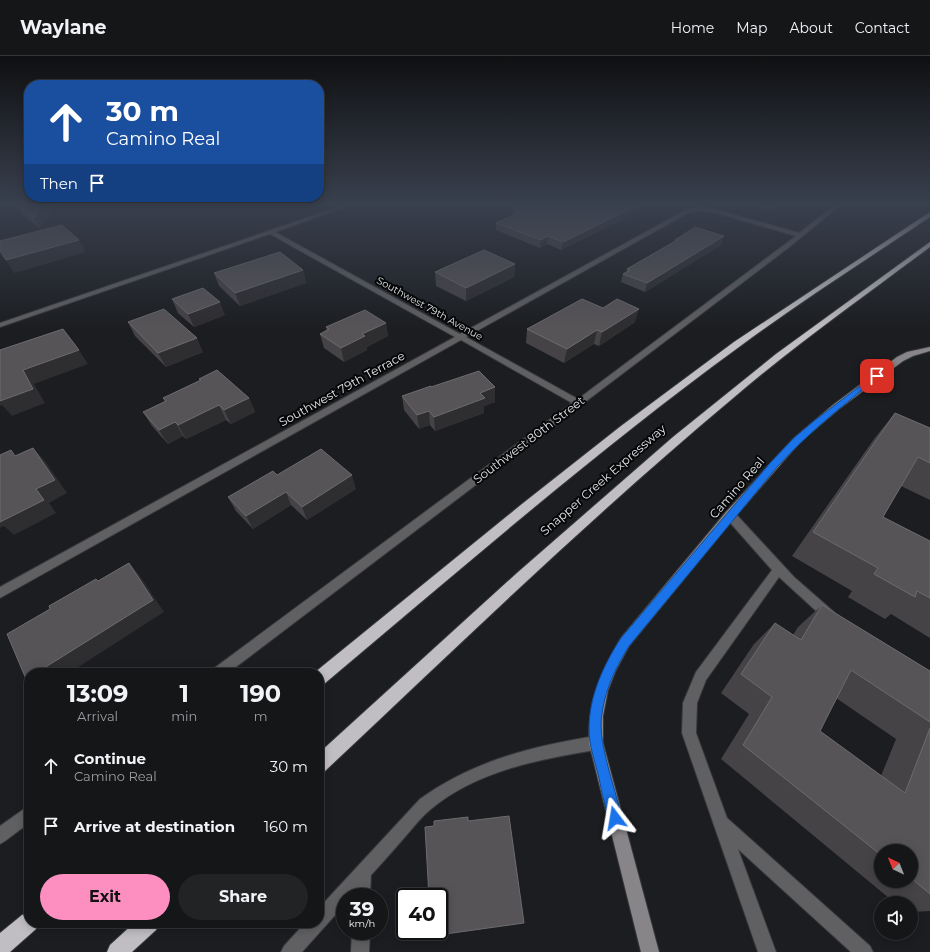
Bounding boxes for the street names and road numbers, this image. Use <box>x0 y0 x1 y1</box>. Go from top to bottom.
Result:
street label: Southwest 79th Avenue <box>374 274 485 343</box>
street label: Southwest 79th Terrace <box>276 348 407 429</box>
street label: Southwest 80th Street <box>470 393 587 486</box>
street label: Snapper Creek Expressway <box>537 421 669 538</box>
street label: Camino Real <box>706 454 767 521</box>

